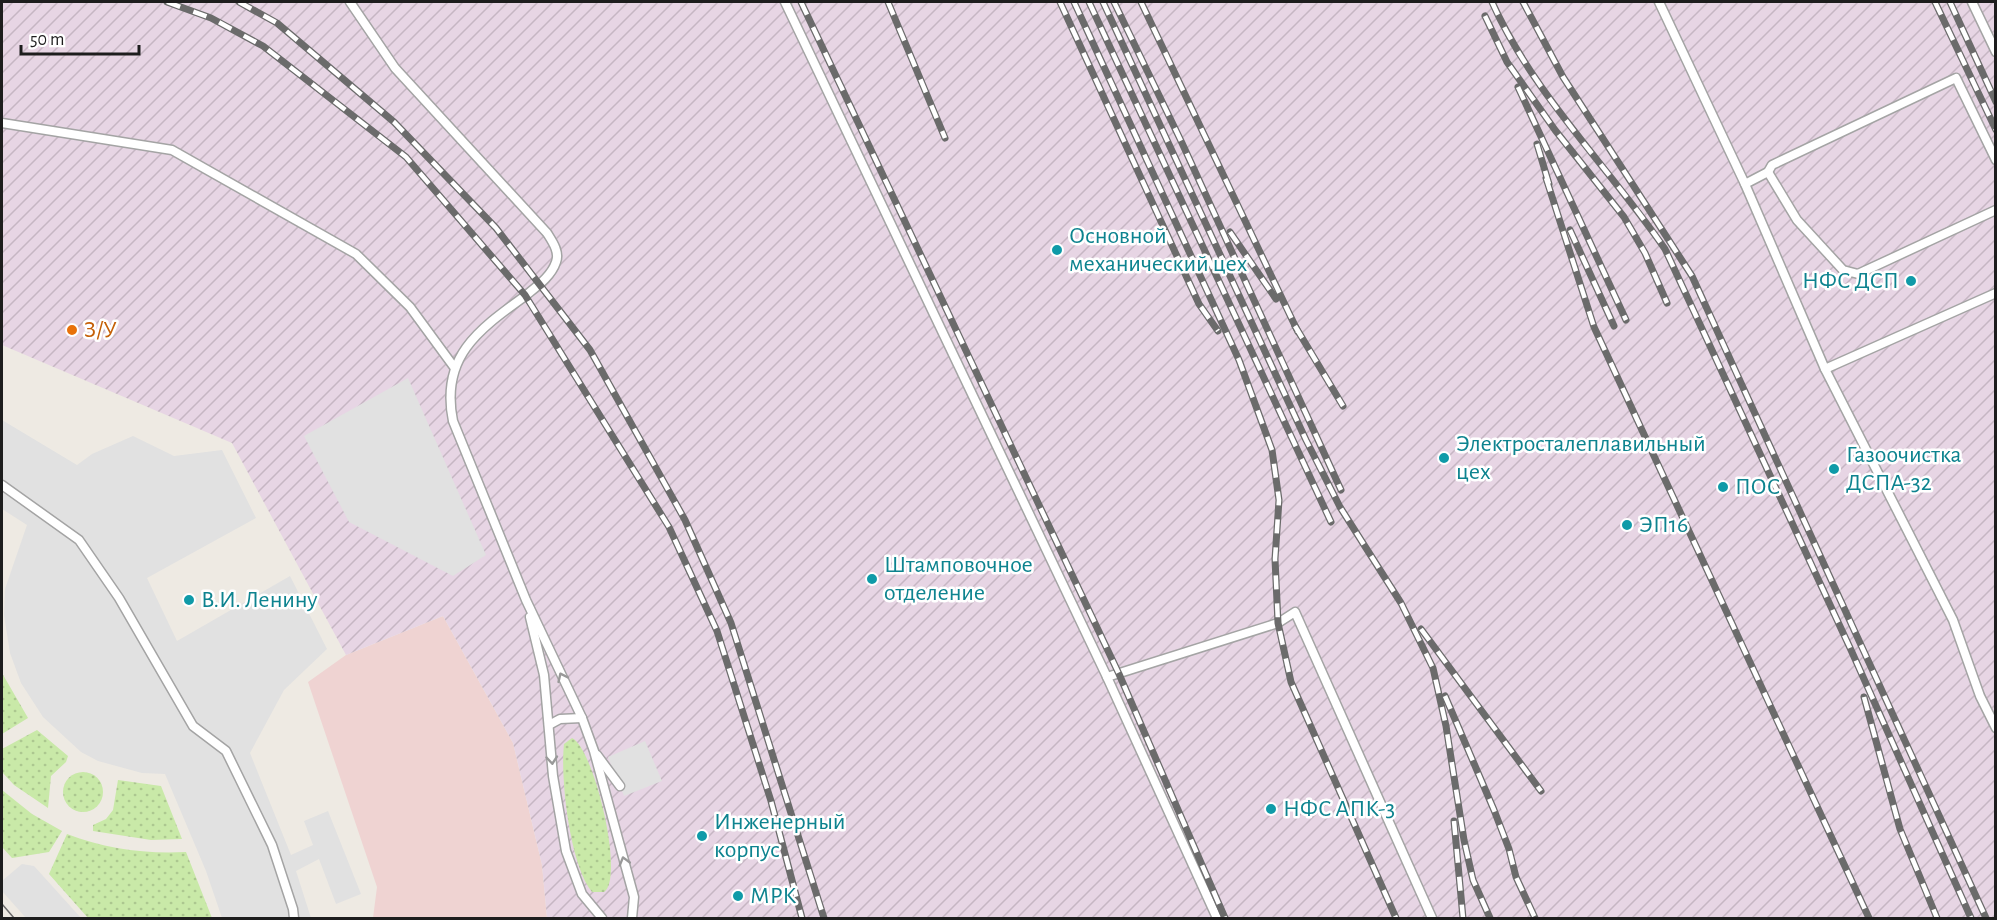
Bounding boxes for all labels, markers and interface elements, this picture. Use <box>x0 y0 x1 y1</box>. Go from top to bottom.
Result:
scale bar <box>21 18 140 56</box>
text: 50 m <box>30 31 64 49</box>
place label: Основной механический цех <box>1069 224 1248 276</box>
marker: Основной механический цех <box>1050 243 1064 257</box>
place label: НФС ДСП <box>1802 269 1899 293</box>
marker: НФС ДСП <box>1904 274 1918 288</box>
place label: З/У <box>84 318 117 342</box>
marker: З/У <box>65 323 79 337</box>
place label: Электросталеплавильный цех <box>1456 432 1706 484</box>
place label: Газоочистка ДСПА-32 <box>1846 443 1961 495</box>
marker: Электросталеплавильный цех <box>1437 451 1451 465</box>
marker: Газоочистка ДСПА-32 <box>1827 462 1841 476</box>
place label: ПОС <box>1735 475 1780 499</box>
marker: ПОС <box>1716 480 1730 494</box>
place label: ЭП16 <box>1639 513 1688 537</box>
marker: ЭП16 <box>1620 518 1634 532</box>
place label: Штамповочное отделение <box>884 553 1033 605</box>
marker: Штамповочное отделение <box>865 572 879 586</box>
place label: В.И. Ленину <box>201 588 318 612</box>
marker: В.И. Ленину <box>182 593 196 607</box>
one-way arrow <box>558 673 570 684</box>
one-way arrow <box>545 756 558 765</box>
place label: НФС АПК-3 <box>1283 797 1395 821</box>
marker: НФС АПК-3 <box>1264 802 1278 816</box>
place label: Инженерный корпус <box>714 810 845 862</box>
marker: Инженерный корпус <box>695 829 709 843</box>
one-way arrow <box>619 857 631 867</box>
place label: МРК <box>750 884 797 908</box>
marker: МРК <box>731 889 745 903</box>

